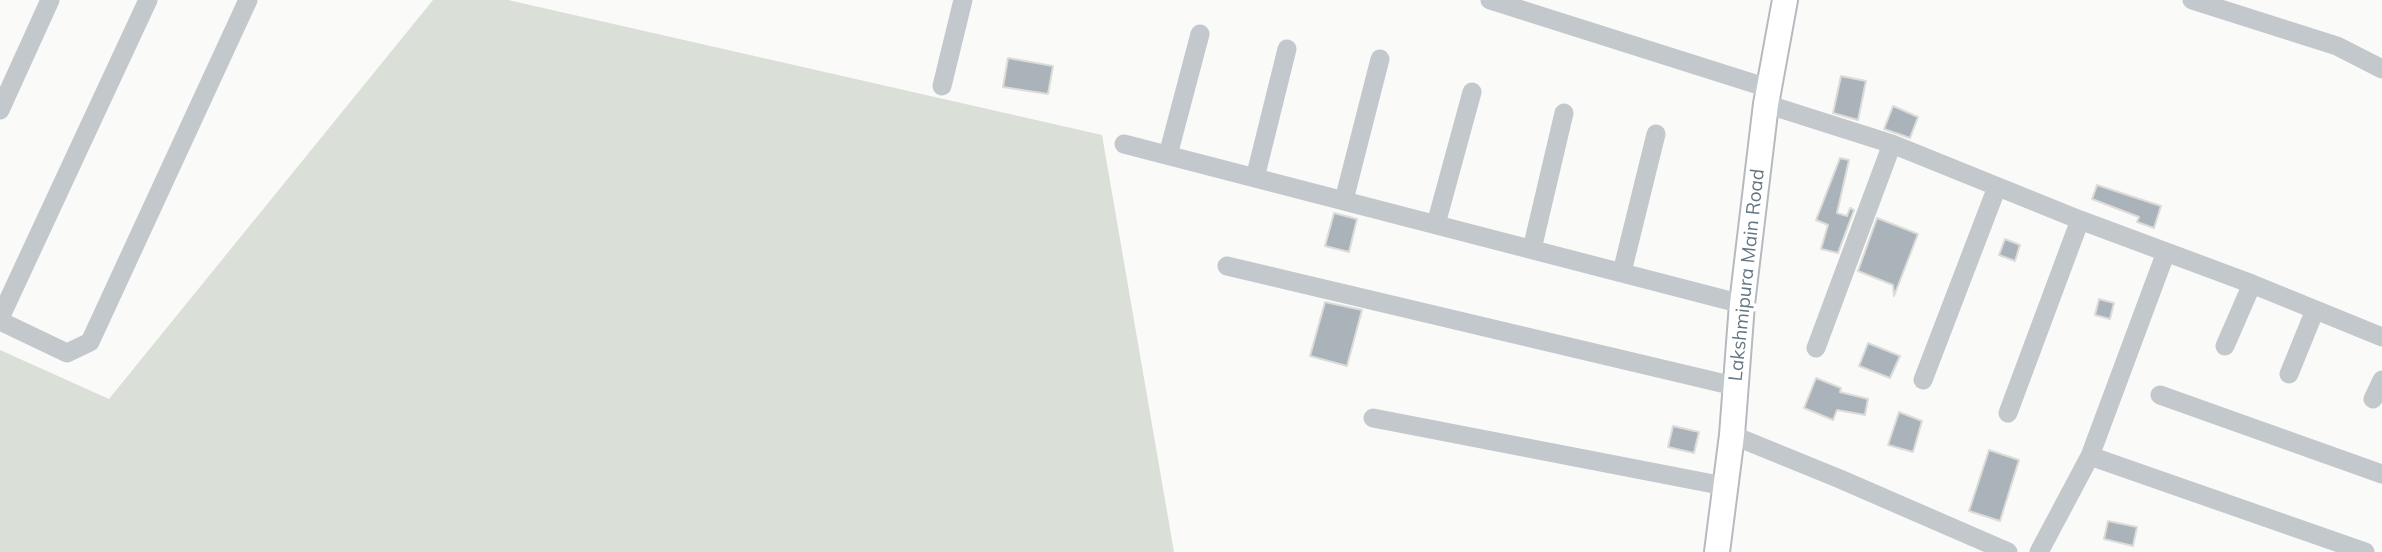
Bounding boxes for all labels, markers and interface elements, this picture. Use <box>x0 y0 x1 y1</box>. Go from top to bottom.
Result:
street label: Lakshmipura Main Road <box>1725 168 1769 382</box>

